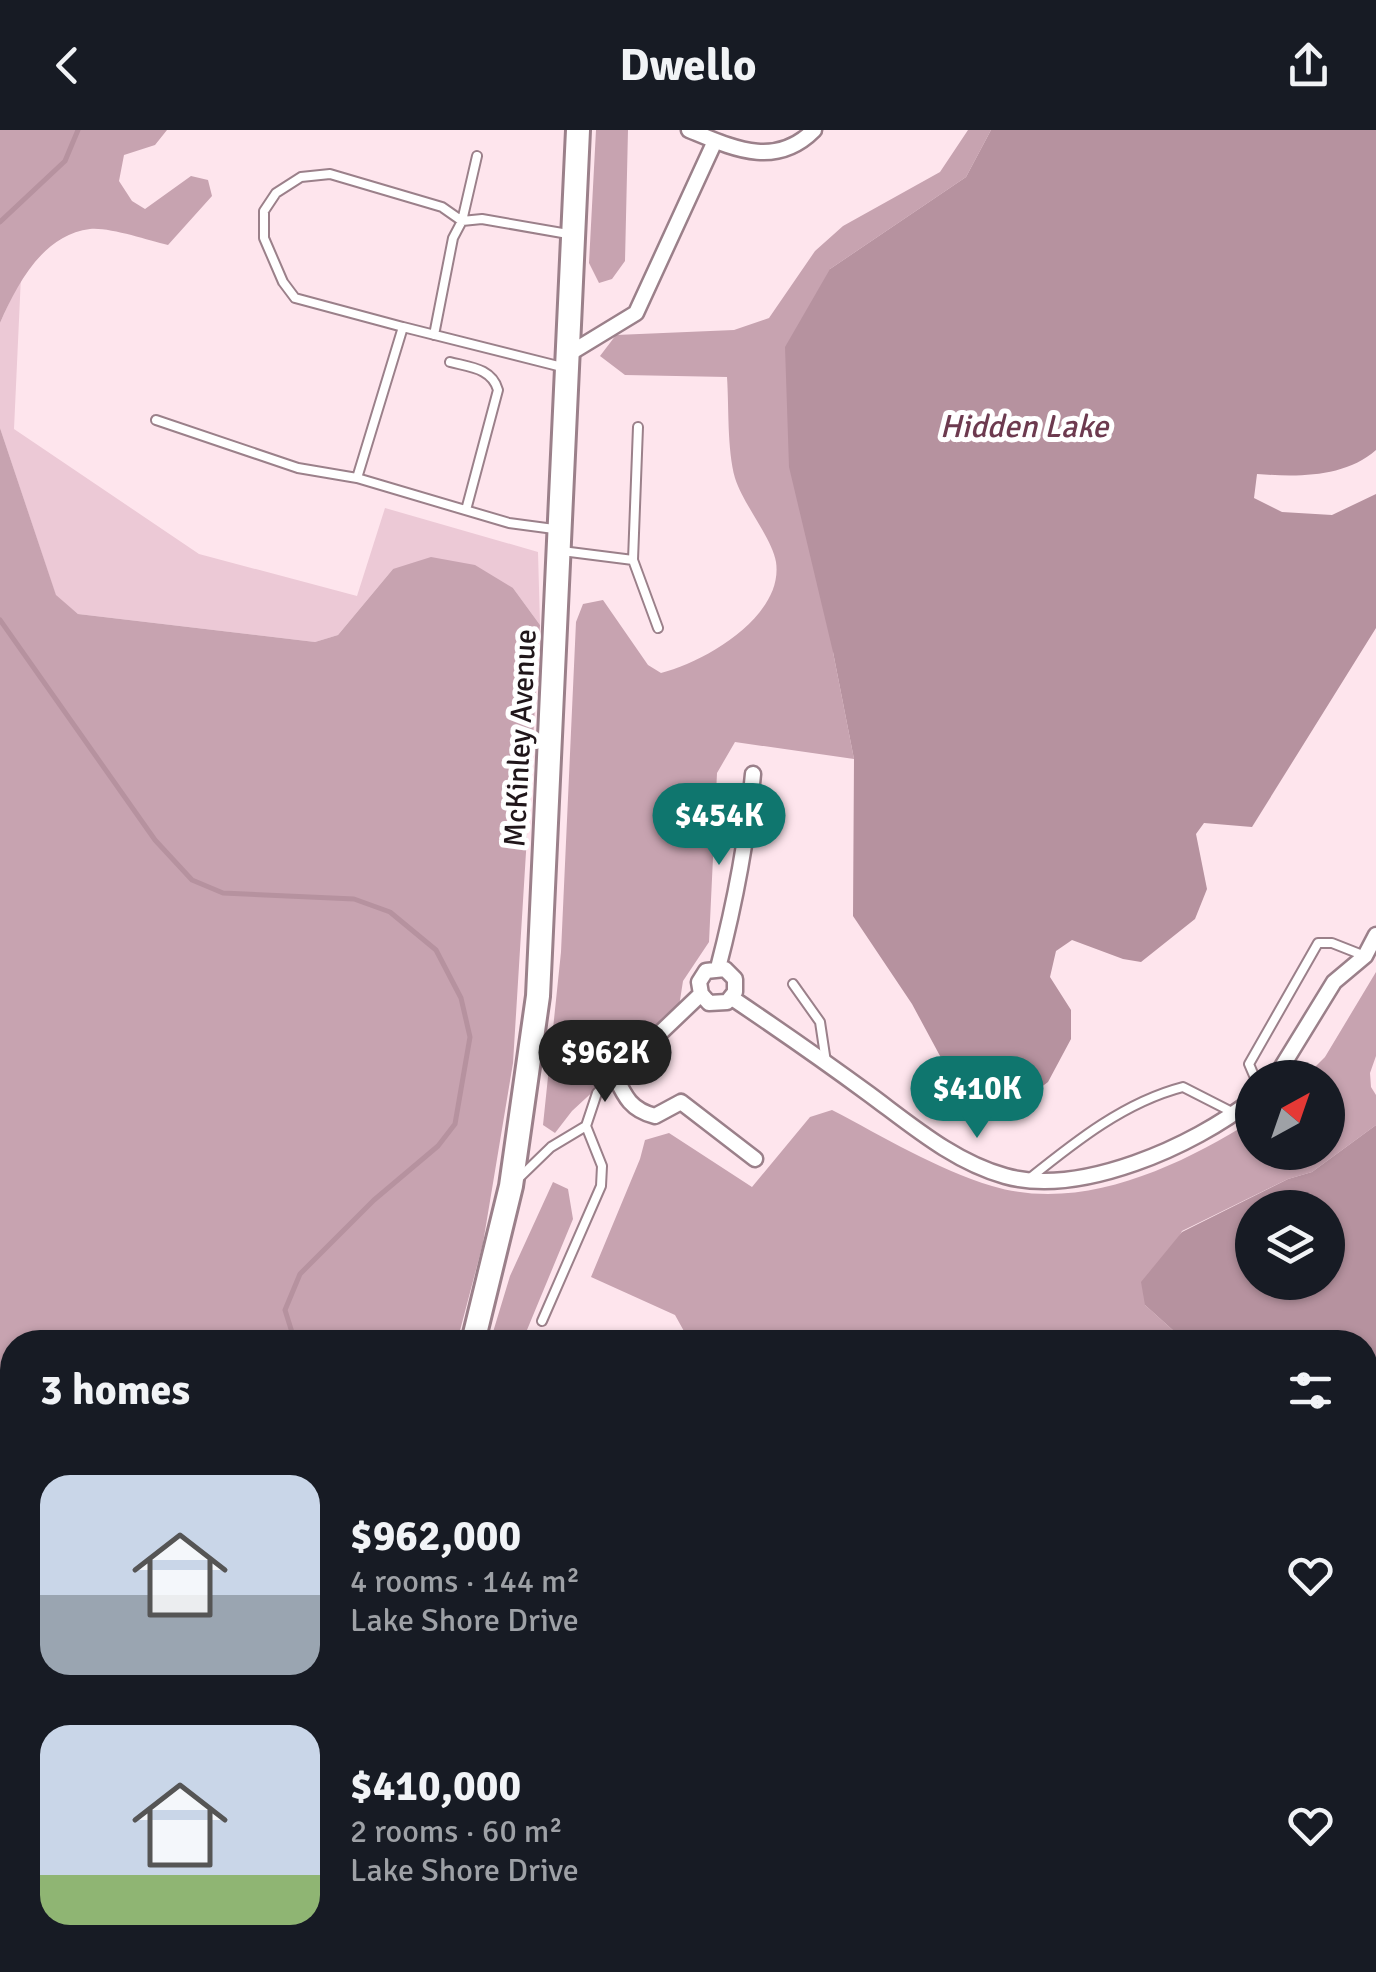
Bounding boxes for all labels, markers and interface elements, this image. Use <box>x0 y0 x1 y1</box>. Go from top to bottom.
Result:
icon: back <box>40 38 95 93</box>
text: Dwello <box>620 38 756 93</box>
icon: share <box>1281 38 1336 93</box>
water label: Hidden Lake <box>940 407 1110 446</box>
street label: McKinley Avenue <box>496 628 545 848</box>
pin: $454K <box>649 783 789 868</box>
text: $454K <box>675 796 763 835</box>
pin: $962K <box>535 1020 675 1105</box>
text: $962K <box>561 1033 649 1072</box>
pin: $410K <box>907 1056 1047 1141</box>
north arrow <box>1235 1060 1345 1170</box>
map controls <box>1235 1060 1345 1300</box>
text: $410K <box>933 1069 1021 1108</box>
button: layers <box>1235 1190 1345 1300</box>
icon: filters <box>1283 1363 1338 1418</box>
text: 3 homes <box>40 1365 190 1416</box>
text: $962,000 <box>350 1511 521 1562</box>
icon: home <box>120 1515 240 1635</box>
icon: heart <box>1283 1548 1338 1603</box>
text: 4 rooms · 144 m² <box>350 1562 580 1601</box>
text: Lake Shore Drive <box>350 1601 579 1640</box>
text: $410,000 <box>350 1761 521 1812</box>
icon: home <box>120 1765 240 1885</box>
icon: heart <box>1283 1798 1338 1853</box>
text: 2 rooms · 60 m² <box>350 1812 563 1851</box>
text: Lake Shore Drive <box>350 1851 579 1890</box>

